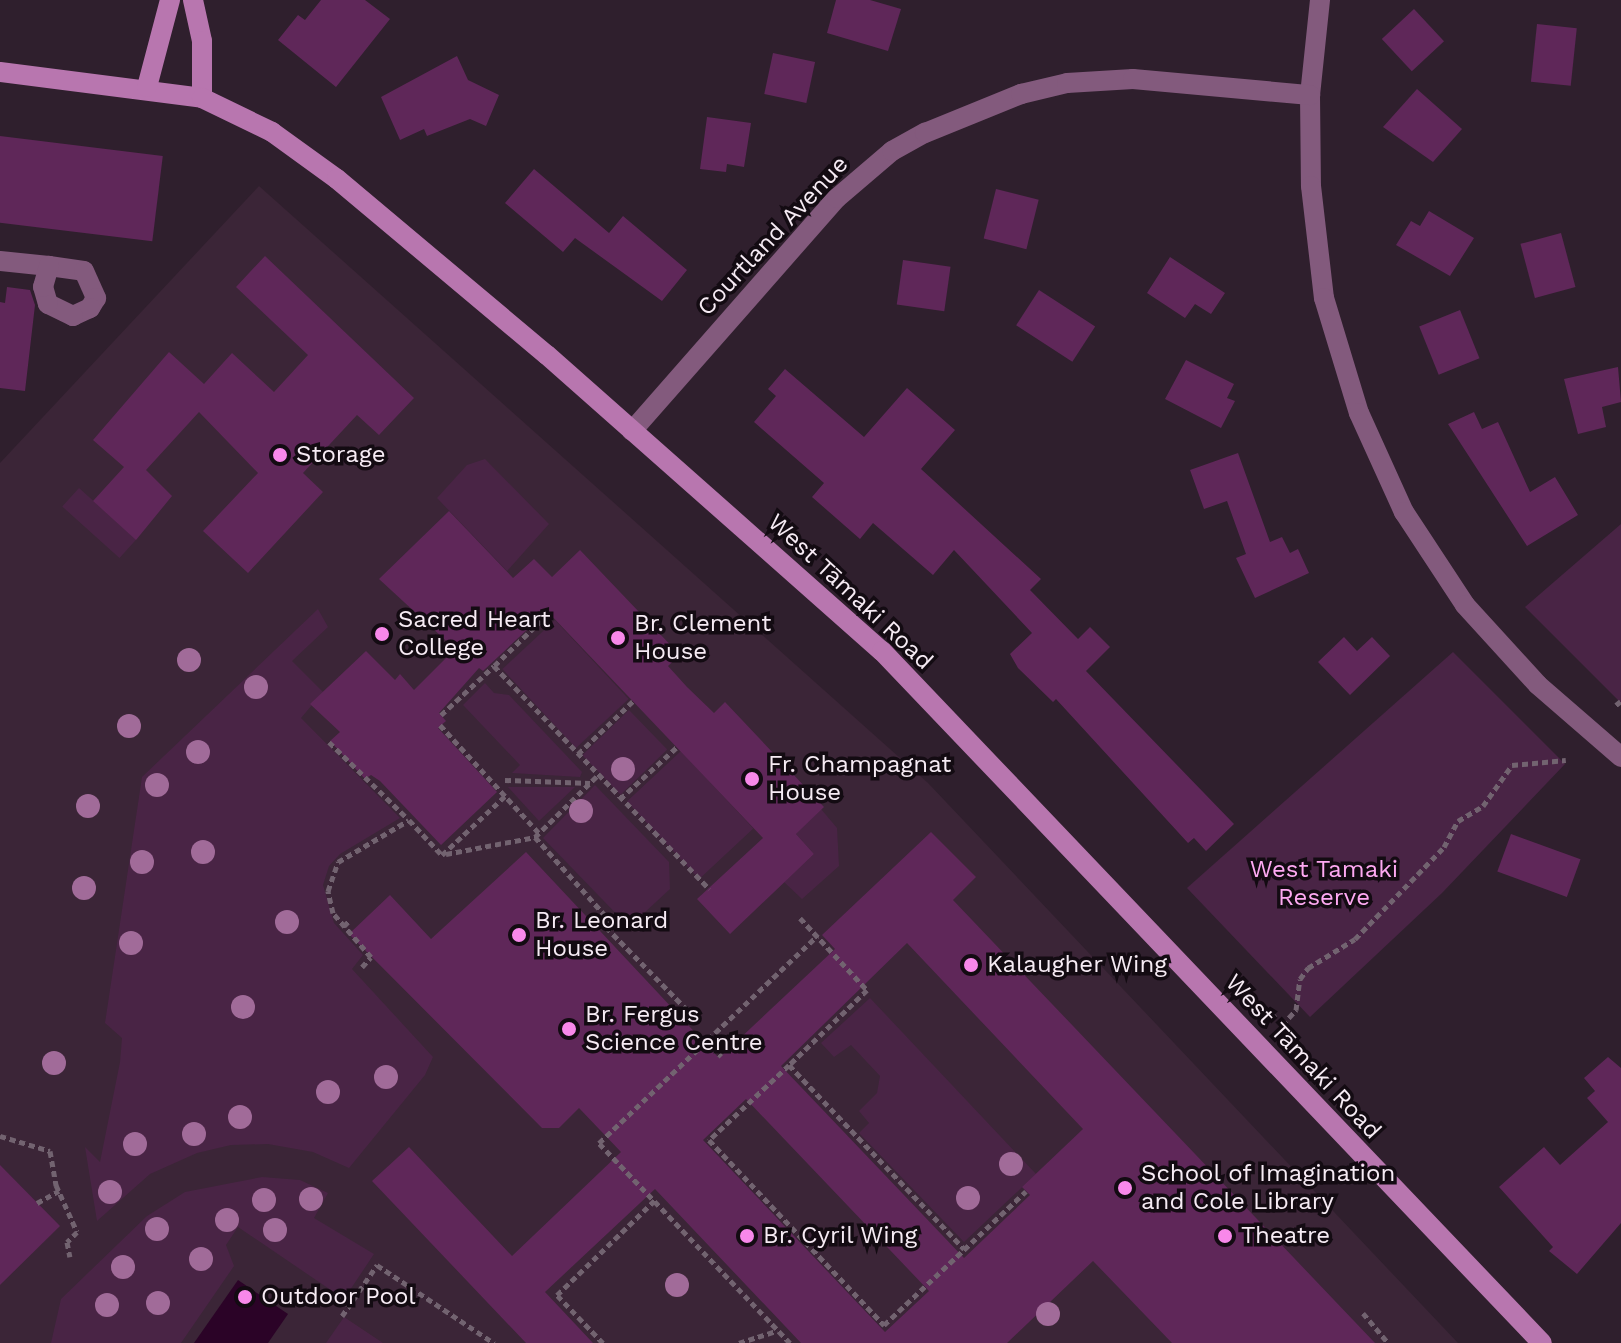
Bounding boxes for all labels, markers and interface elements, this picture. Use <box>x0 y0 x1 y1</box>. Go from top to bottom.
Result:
street label: Courtland Avenue <box>691 150 855 322</box>
place label: Storage <box>296 441 385 469</box>
marker: Storage <box>271 446 289 464</box>
street label: West Tāmaki Road <box>761 508 939 676</box>
place label: Sacred Heart College <box>398 606 551 662</box>
place label: Br. Clement House <box>634 610 771 666</box>
marker: Sacred Heart College <box>373 625 391 643</box>
marker: Br. Clement House <box>609 629 627 647</box>
place label: Fr. Champagnat House <box>768 751 951 807</box>
marker: Fr. Champagnat House <box>743 770 761 788</box>
park label: West Tamaki Reserve <box>1249 856 1399 912</box>
place label: Br. Leonard House <box>535 907 668 963</box>
marker: Br. Leonard House <box>510 926 528 944</box>
place label: Kalaugher Wing <box>987 951 1168 979</box>
marker: Kalaugher Wing <box>962 956 980 974</box>
street label: West Tāmaki Road <box>1219 968 1387 1146</box>
place label: Br. Fergus Science Centre <box>585 1001 763 1057</box>
marker: Br. Fergus Science Centre <box>560 1020 578 1038</box>
place label: School of Imagination and Cole Library <box>1141 1160 1397 1216</box>
marker: School of Imagination and Cole Library <box>1116 1179 1134 1197</box>
place label: Br. Cyril Wing <box>763 1222 919 1250</box>
place label: Theatre <box>1241 1222 1330 1250</box>
marker: Br. Cyril Wing <box>738 1227 756 1245</box>
marker: Theatre <box>1216 1227 1234 1245</box>
place label: Outdoor Pool <box>261 1283 416 1311</box>
marker: Outdoor Pool <box>236 1288 254 1306</box>

